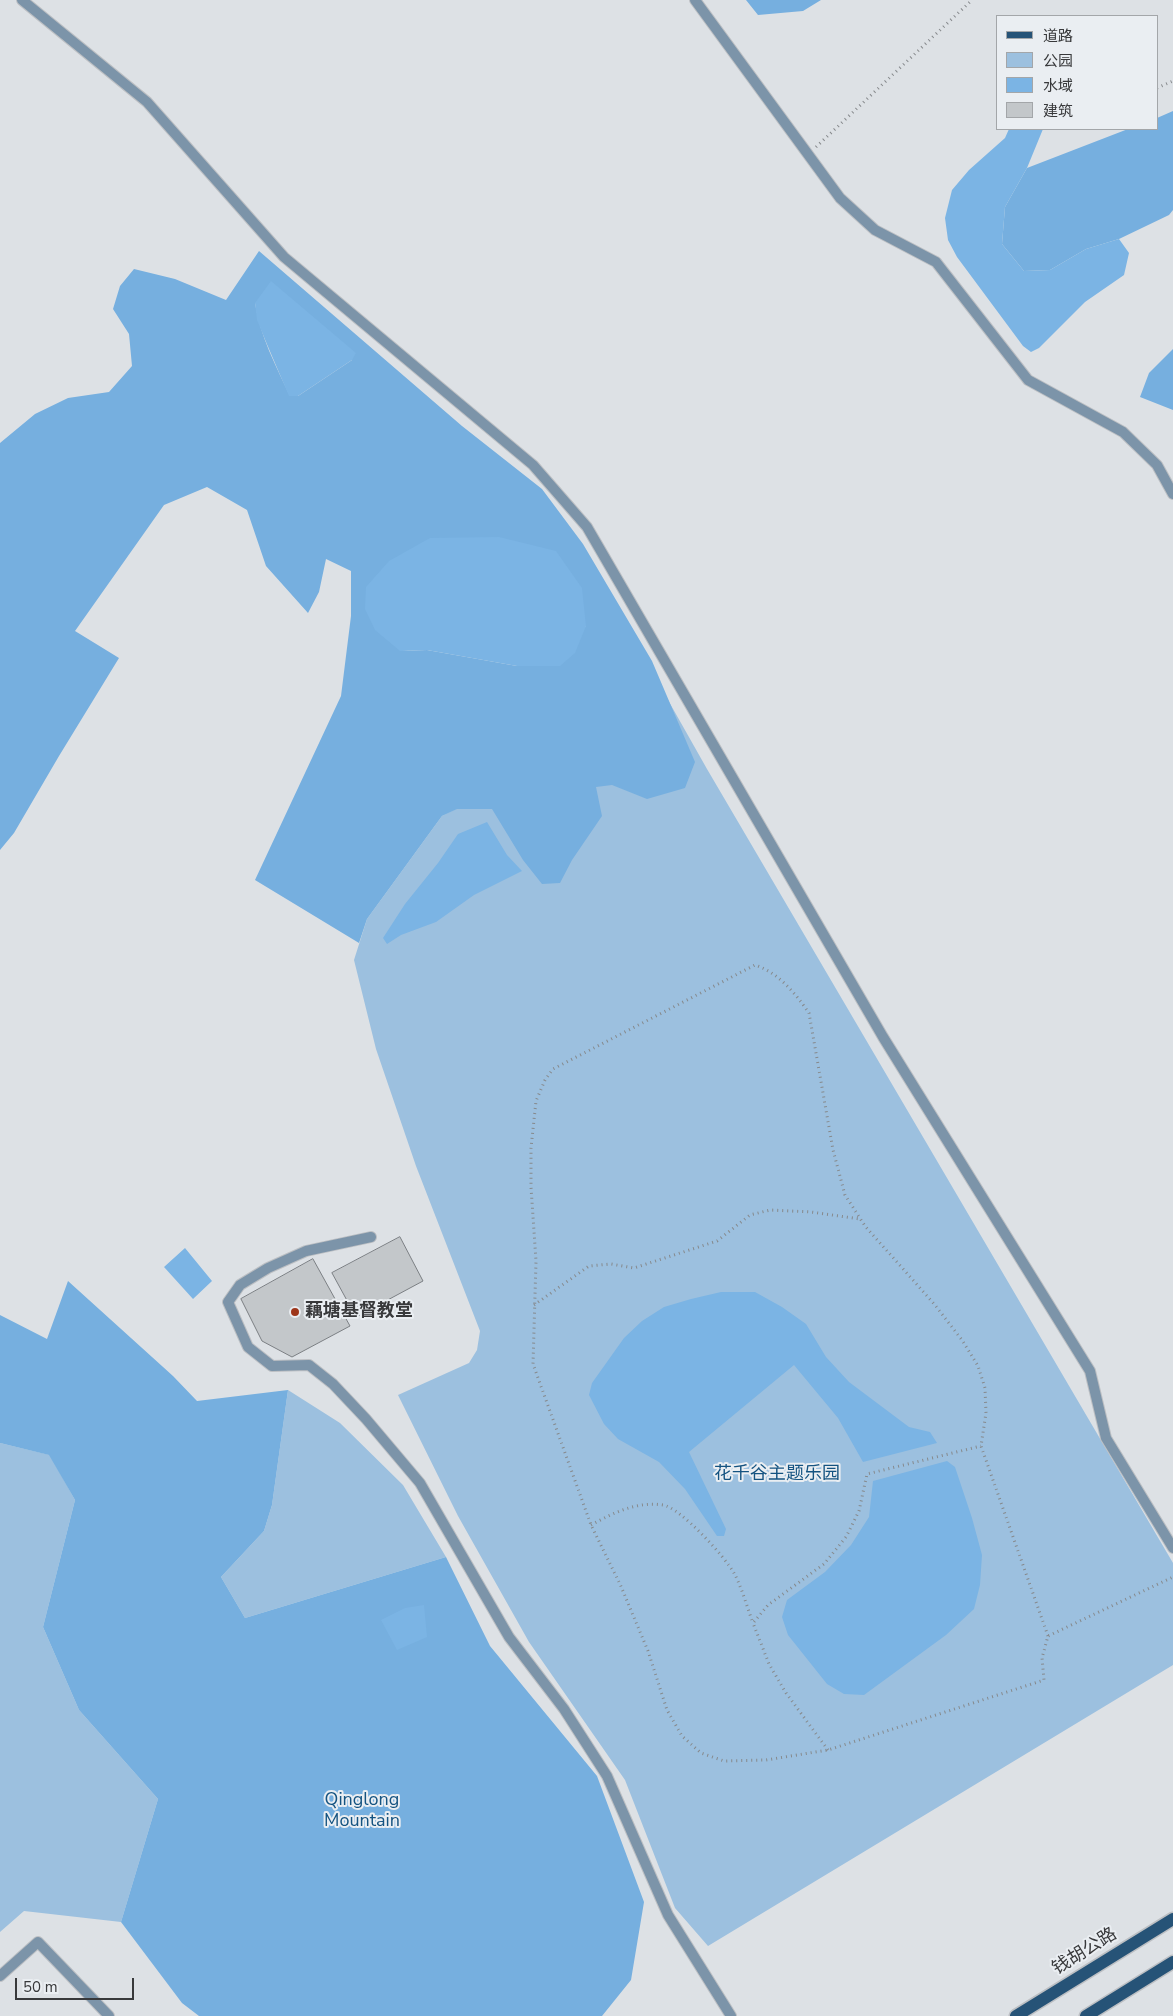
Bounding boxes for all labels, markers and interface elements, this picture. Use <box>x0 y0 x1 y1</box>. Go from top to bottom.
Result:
legend <box>996 15 1158 130</box>
text: 道路 <box>1043 26 1073 46</box>
text: 公园 <box>1043 51 1073 71</box>
text: 水域 <box>1043 76 1073 96</box>
text: 建筑 <box>1043 101 1073 121</box>
place label: 藕塘基督教堂 <box>305 1301 413 1323</box>
marker: 藕塘基督教堂 <box>289 1306 301 1318</box>
park label: 花千谷主题乐园 <box>714 1464 840 1486</box>
park label: Qinglong Mountain <box>324 1790 400 1832</box>
street label: 钱胡公路 <box>1049 1924 1121 1980</box>
scale bar <box>18 1968 136 2000</box>
text: 50 m <box>23 1977 58 1997</box>

